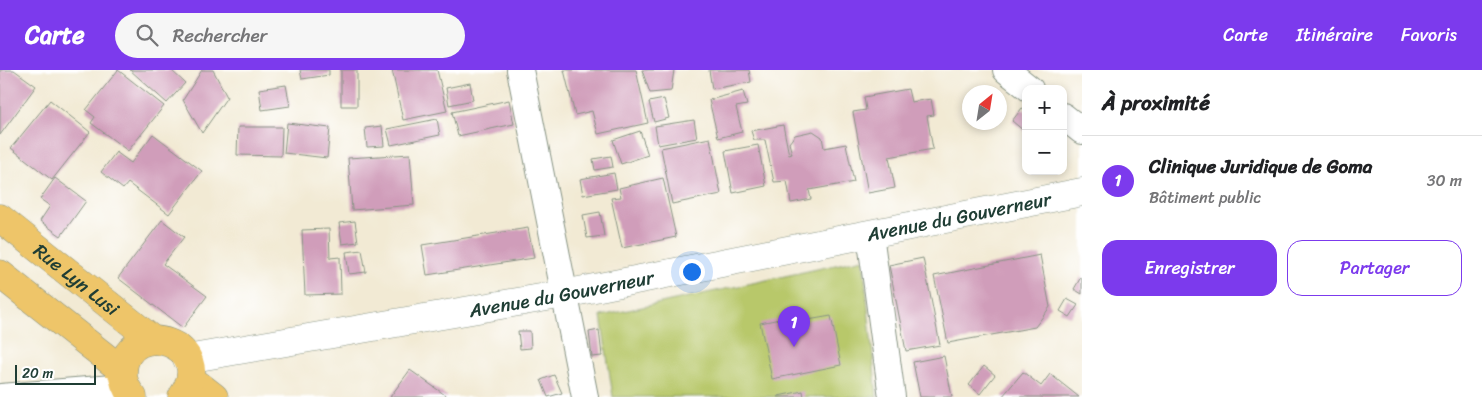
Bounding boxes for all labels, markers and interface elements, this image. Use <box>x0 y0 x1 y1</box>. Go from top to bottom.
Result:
search box <box>115 13 465 58</box>
text: Carte <box>25 14 85 56</box>
text: Rechercher <box>173 19 267 52</box>
text: Carte <box>1223 19 1268 51</box>
text: Itinéraire <box>1296 19 1373 51</box>
text: Favoris <box>1401 19 1457 51</box>
icon: search <box>133 21 161 49</box>
text: À proximité <box>1102 84 1210 122</box>
north arrow <box>962 85 1007 130</box>
map controls <box>1022 85 1067 175</box>
button: + <box>1022 85 1067 130</box>
button: − <box>1022 130 1067 175</box>
text: Clinique Juridique de Goma <box>1149 150 1372 183</box>
text: 1 <box>1115 166 1121 195</box>
text: 30 m <box>1427 166 1462 195</box>
street label: Avenue du Gouverneur <box>863 182 1055 251</box>
text: Bâtiment public <box>1149 183 1261 212</box>
street label: Rue Lyn Lusi <box>26 234 128 324</box>
button: Enregistrer <box>1102 240 1277 296</box>
button: Partager <box>1287 240 1462 296</box>
your location <box>679 259 705 285</box>
street label: Avenue du Gouverneur <box>466 260 658 327</box>
pin: 1 <box>778 306 810 347</box>
text: 20 m <box>22 361 53 386</box>
scale bar <box>15 362 96 385</box>

